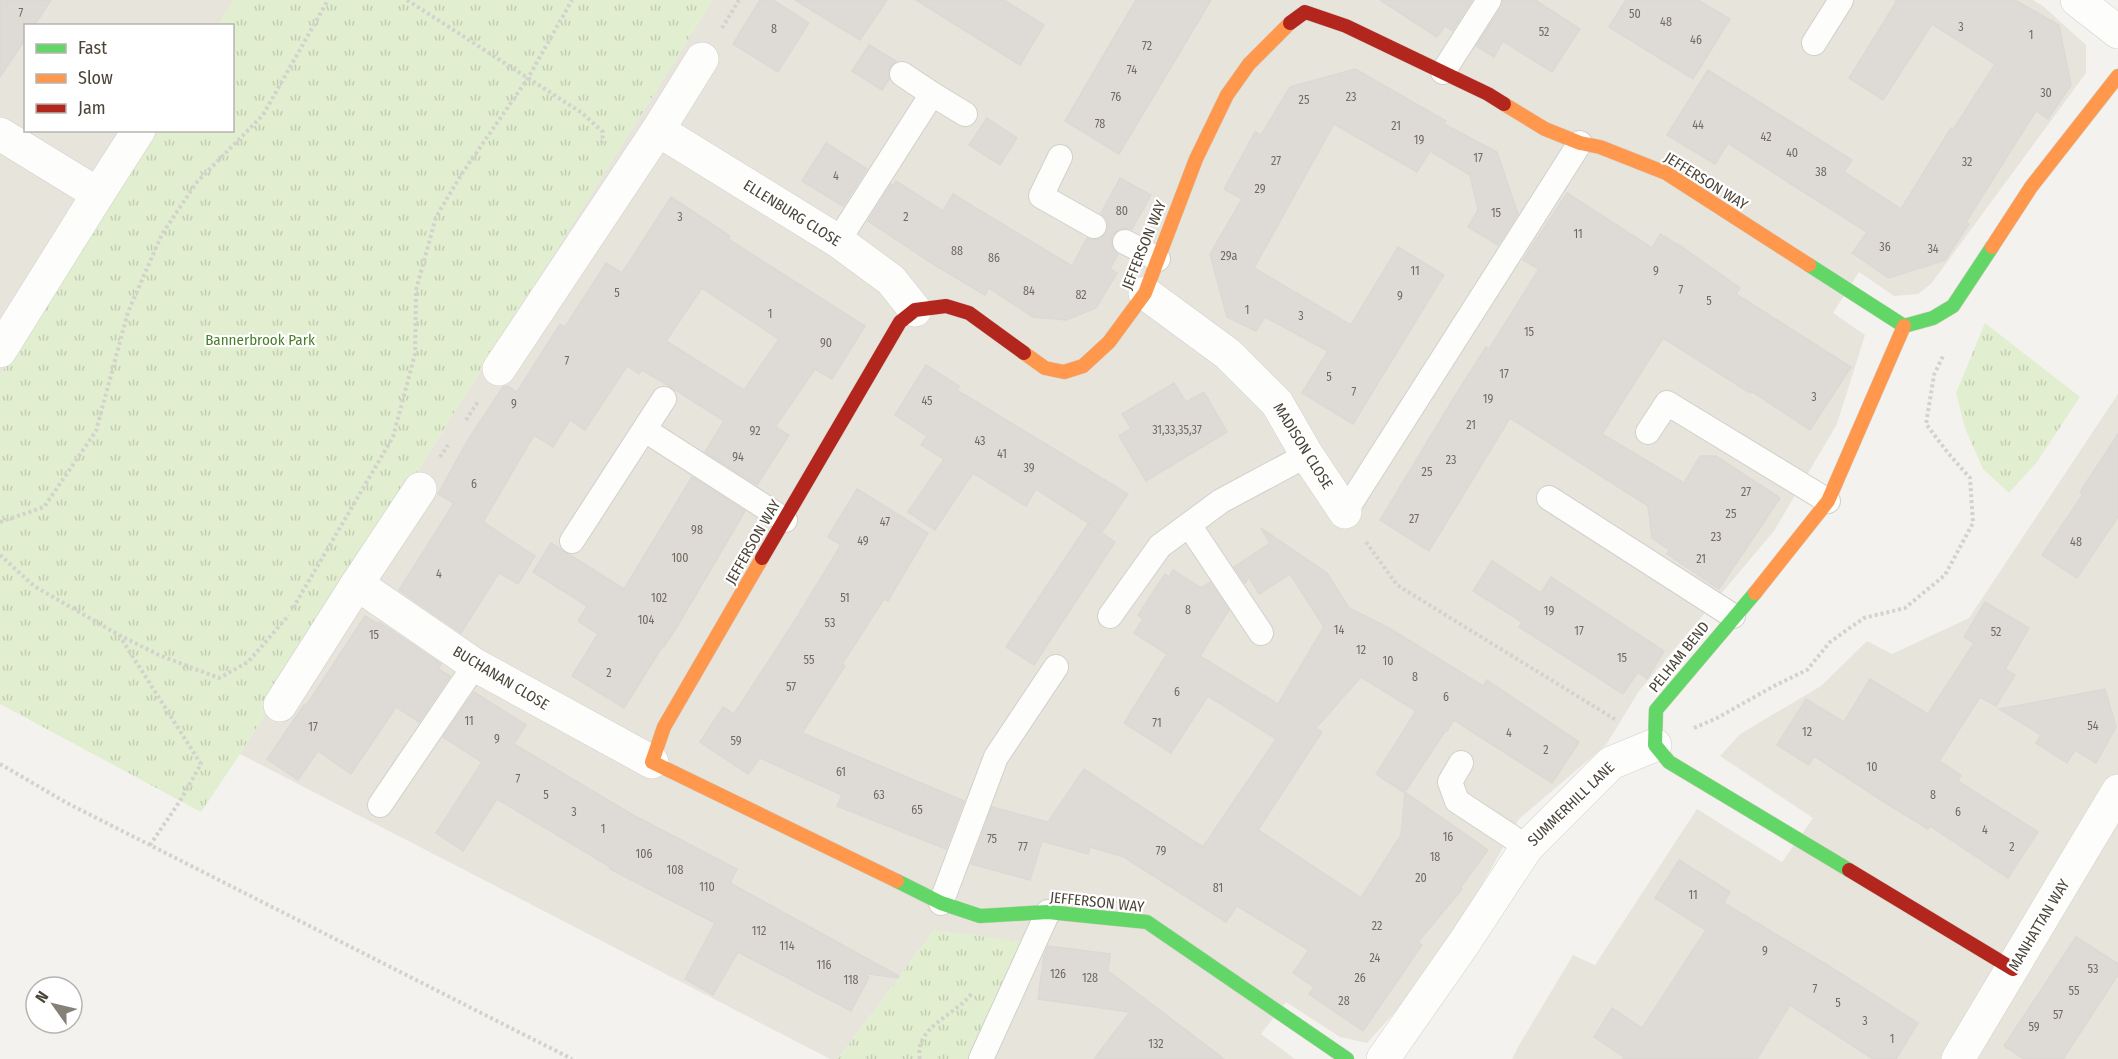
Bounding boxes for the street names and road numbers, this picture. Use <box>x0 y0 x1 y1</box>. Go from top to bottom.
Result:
street label: JEFFERSON WAY <box>1661 148 1751 214</box>
street label: ELLENBURG CLOSE <box>740 176 844 250</box>
street label: JEFFERSON WAY <box>1118 197 1170 292</box>
street label: MADISON CLOSE <box>1269 400 1337 492</box>
street label: JEFFERSON WAY <box>722 496 785 588</box>
street label: PELHAM BEND <box>1645 618 1713 696</box>
street label: BUCHANAN CLOSE <box>450 642 552 714</box>
street label: SUMMERHILL LANE <box>1524 758 1618 850</box>
street label: MANHATTAN WAY <box>2005 876 2074 974</box>
street label: JEFFERSON WAY <box>1049 888 1146 916</box>

